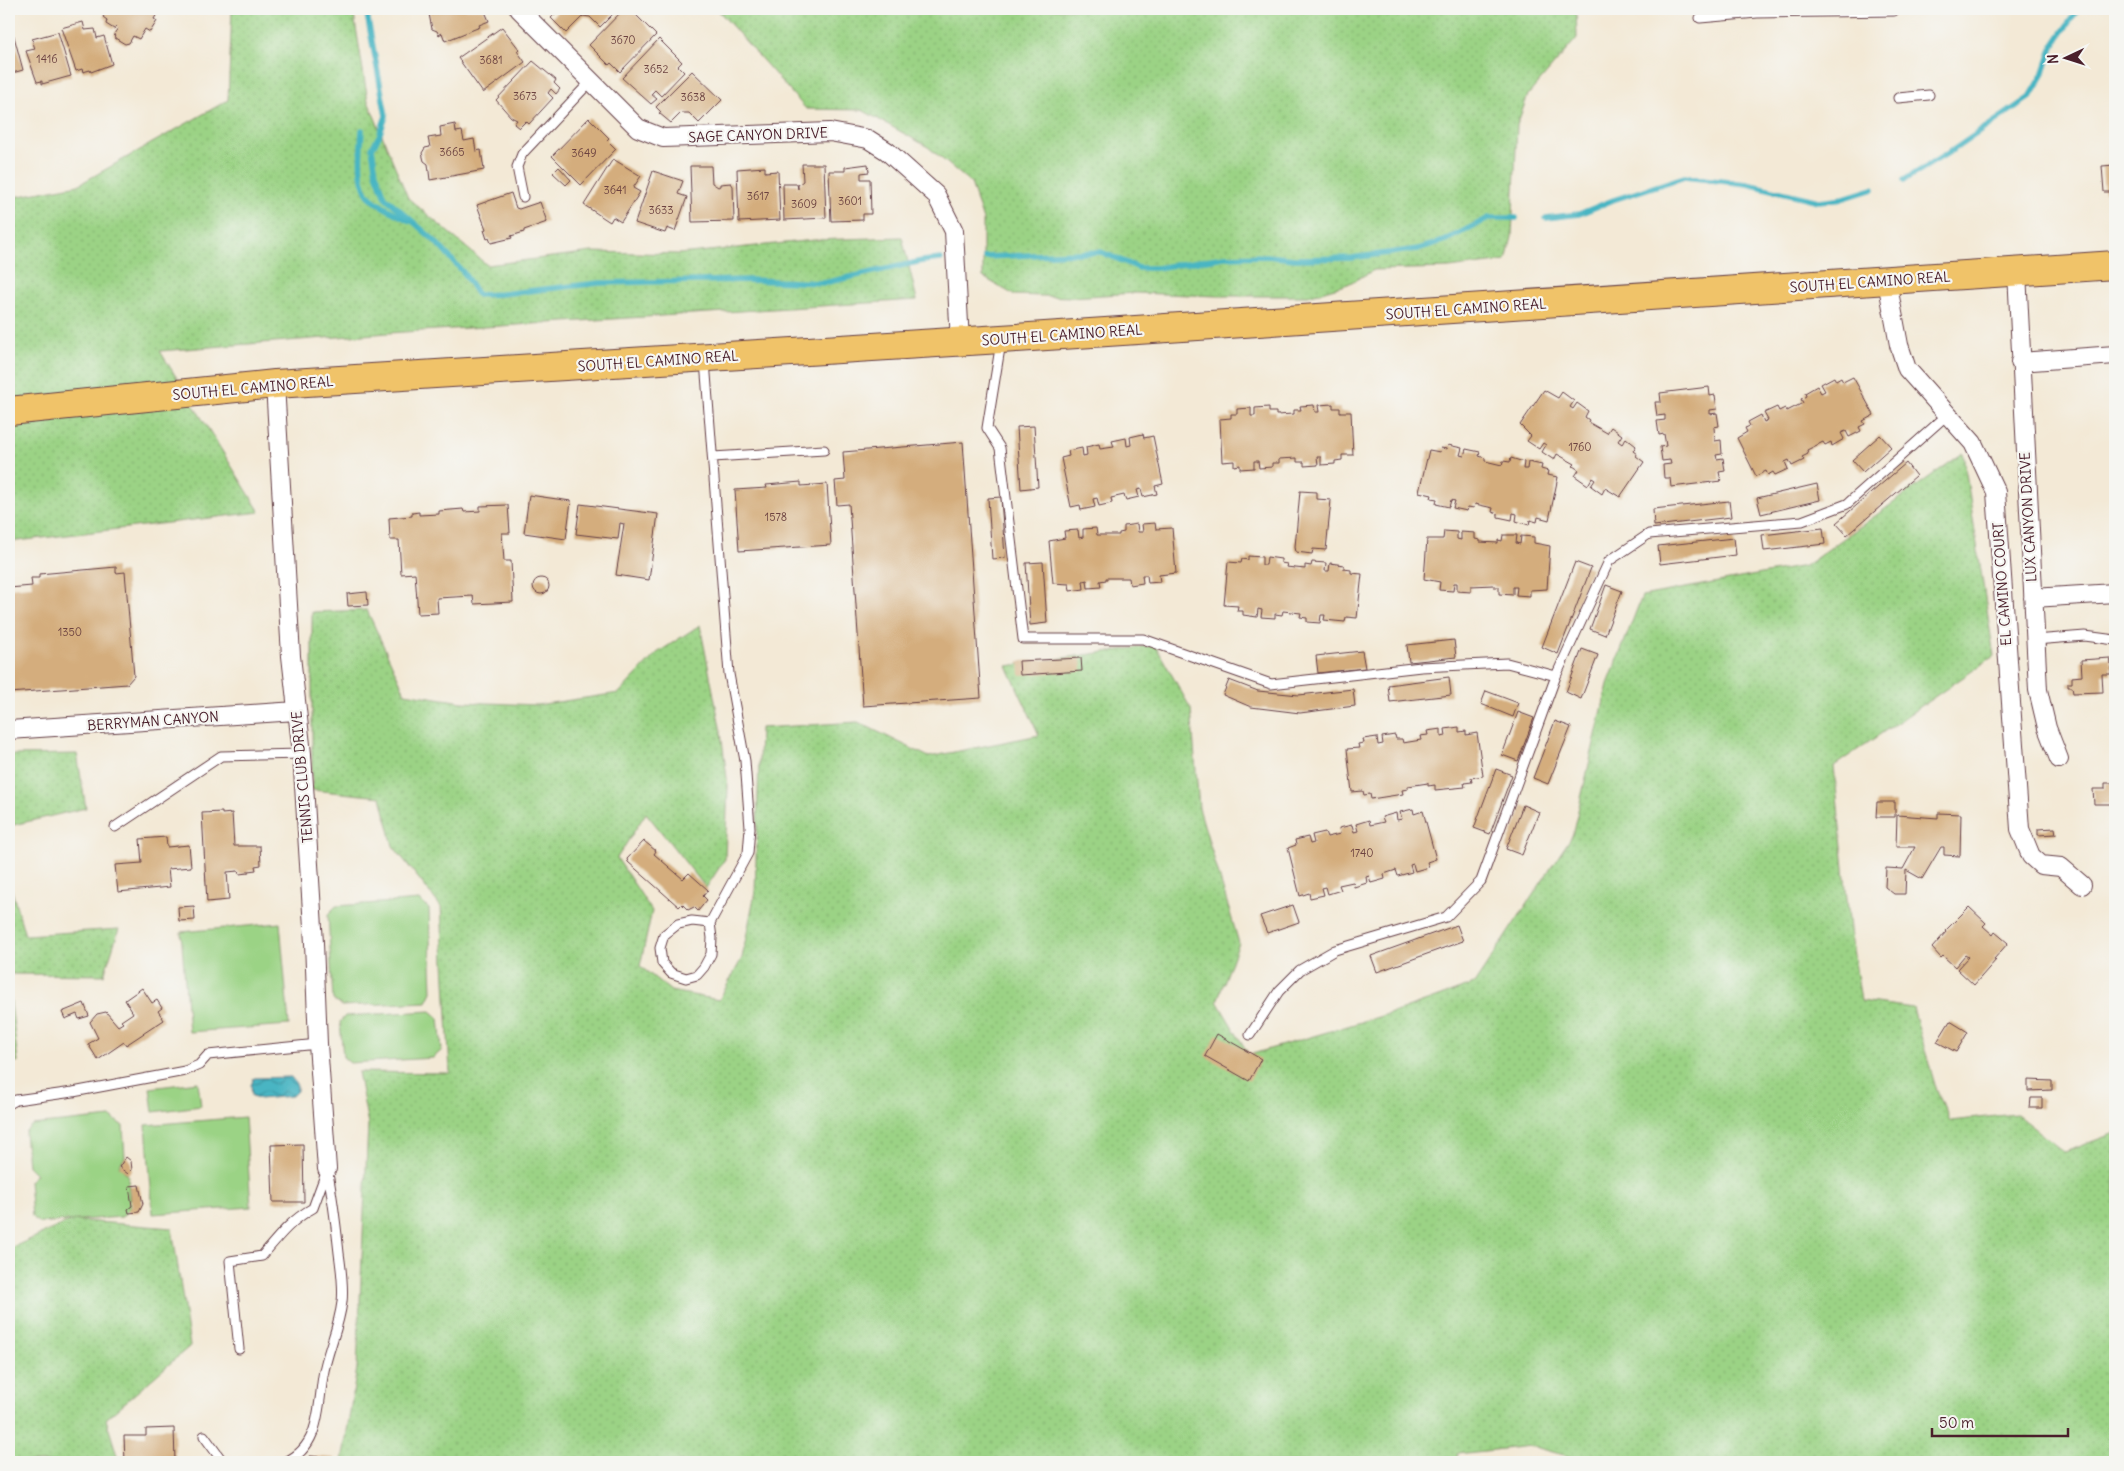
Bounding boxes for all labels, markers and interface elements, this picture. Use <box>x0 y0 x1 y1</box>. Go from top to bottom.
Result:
north arrow <box>2042 32 2092 82</box>
house number: 3670 <box>610 33 636 47</box>
house number: 1416 <box>36 52 58 66</box>
house number: 3681 <box>479 53 503 67</box>
text: N <box>2044 53 2062 64</box>
house number: 3652 <box>644 62 668 76</box>
house number: 3673 <box>513 89 537 103</box>
house number: 3638 <box>680 90 706 104</box>
street label: SAGE CANYON DRIVE <box>688 124 828 146</box>
house number: 3665 <box>439 145 465 159</box>
house number: 3649 <box>571 146 597 160</box>
house number: 3641 <box>603 183 627 197</box>
house number: 3617 <box>747 189 770 203</box>
house number: 3601 <box>838 194 862 208</box>
house number: 3609 <box>791 197 817 211</box>
house number: 3633 <box>648 203 674 217</box>
street label: SOUTH EL CAMINO REAL <box>1789 267 1951 297</box>
street label: SOUTH EL CAMINO REAL <box>1385 294 1547 324</box>
street label: SOUTH EL CAMINO REAL <box>981 320 1143 350</box>
street label: SOUTH EL CAMINO REAL <box>577 346 739 376</box>
street label: SOUTH EL CAMINO REAL <box>172 372 335 404</box>
house number: 1760 <box>1568 440 1592 454</box>
street label: LUX CANYON DRIVE <box>2016 452 2040 582</box>
house number: 1578 <box>765 510 787 524</box>
street label: EL CAMINO COURT <box>1989 522 2015 646</box>
house number: 1350 <box>58 625 82 639</box>
street label: BERRYMAN CANYON <box>86 707 220 735</box>
street label: TENNIS CLUB DRIVE <box>287 710 317 844</box>
house number: 1740 <box>1350 846 1374 860</box>
scale bar <box>1932 1406 2068 1438</box>
text: 50 m <box>1939 1413 1974 1432</box>

